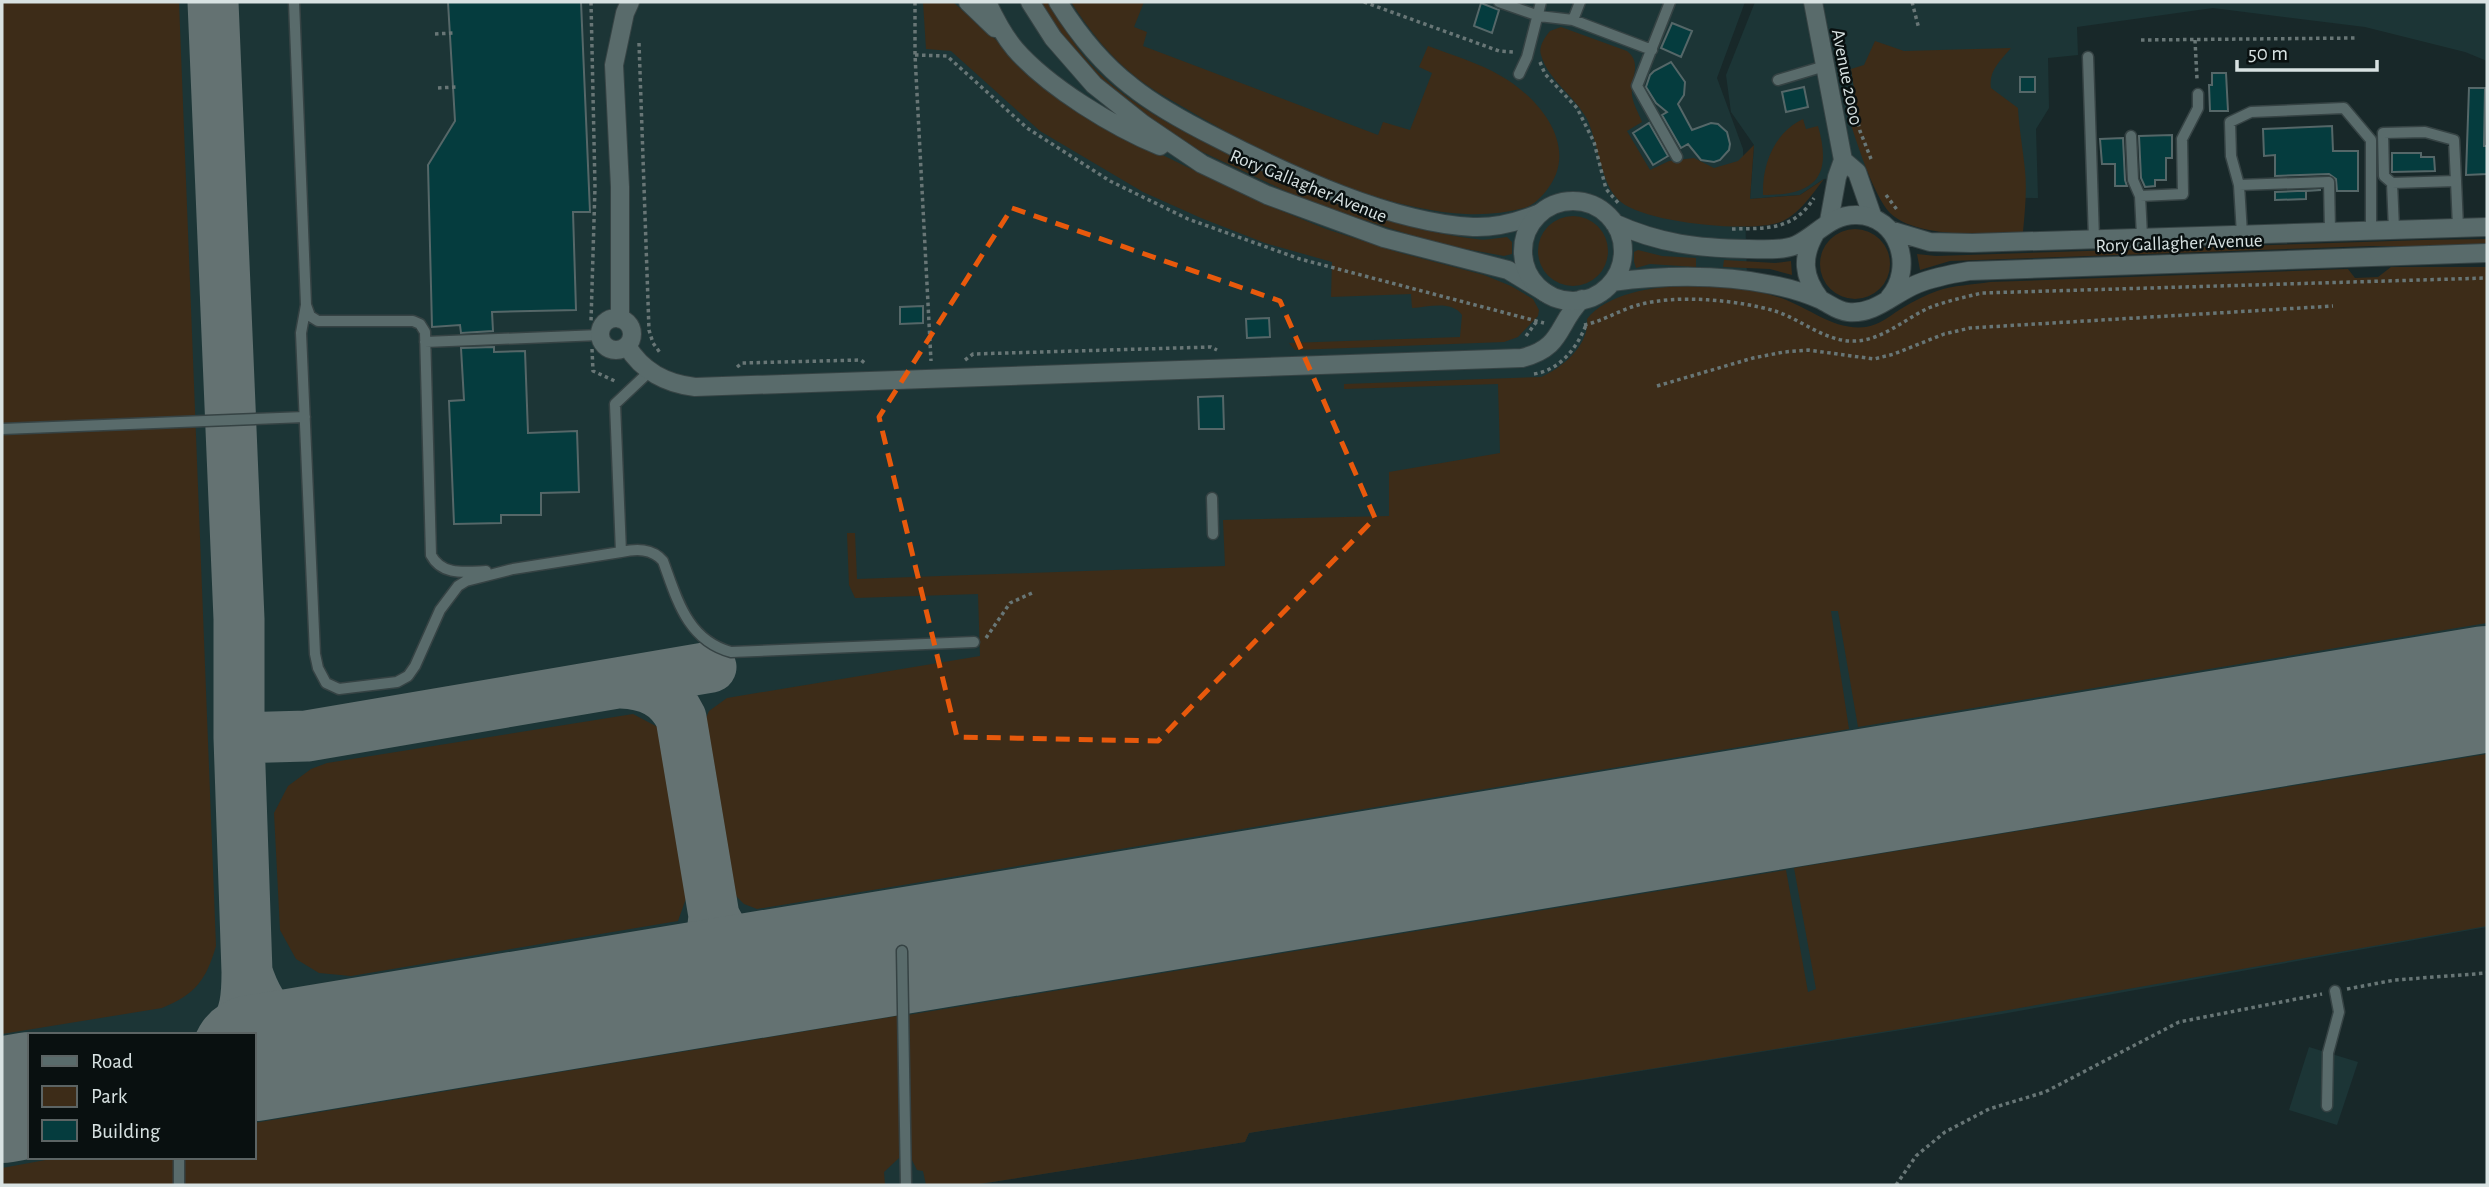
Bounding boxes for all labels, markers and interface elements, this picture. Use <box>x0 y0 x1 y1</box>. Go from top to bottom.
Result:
street label: Avenue 2000 <box>1828 28 1865 127</box>
scale bar <box>2237 28 2377 72</box>
text: 50 m <box>2248 43 2288 64</box>
street label: Rory Gallagher Avenue <box>1227 146 1390 227</box>
street label: Rory Gallagher Avenue <box>2095 231 2263 256</box>
legend <box>28 1033 256 1159</box>
text: Road <box>91 1051 133 1072</box>
text: Park <box>91 1086 128 1107</box>
text: Building <box>91 1121 161 1142</box>

